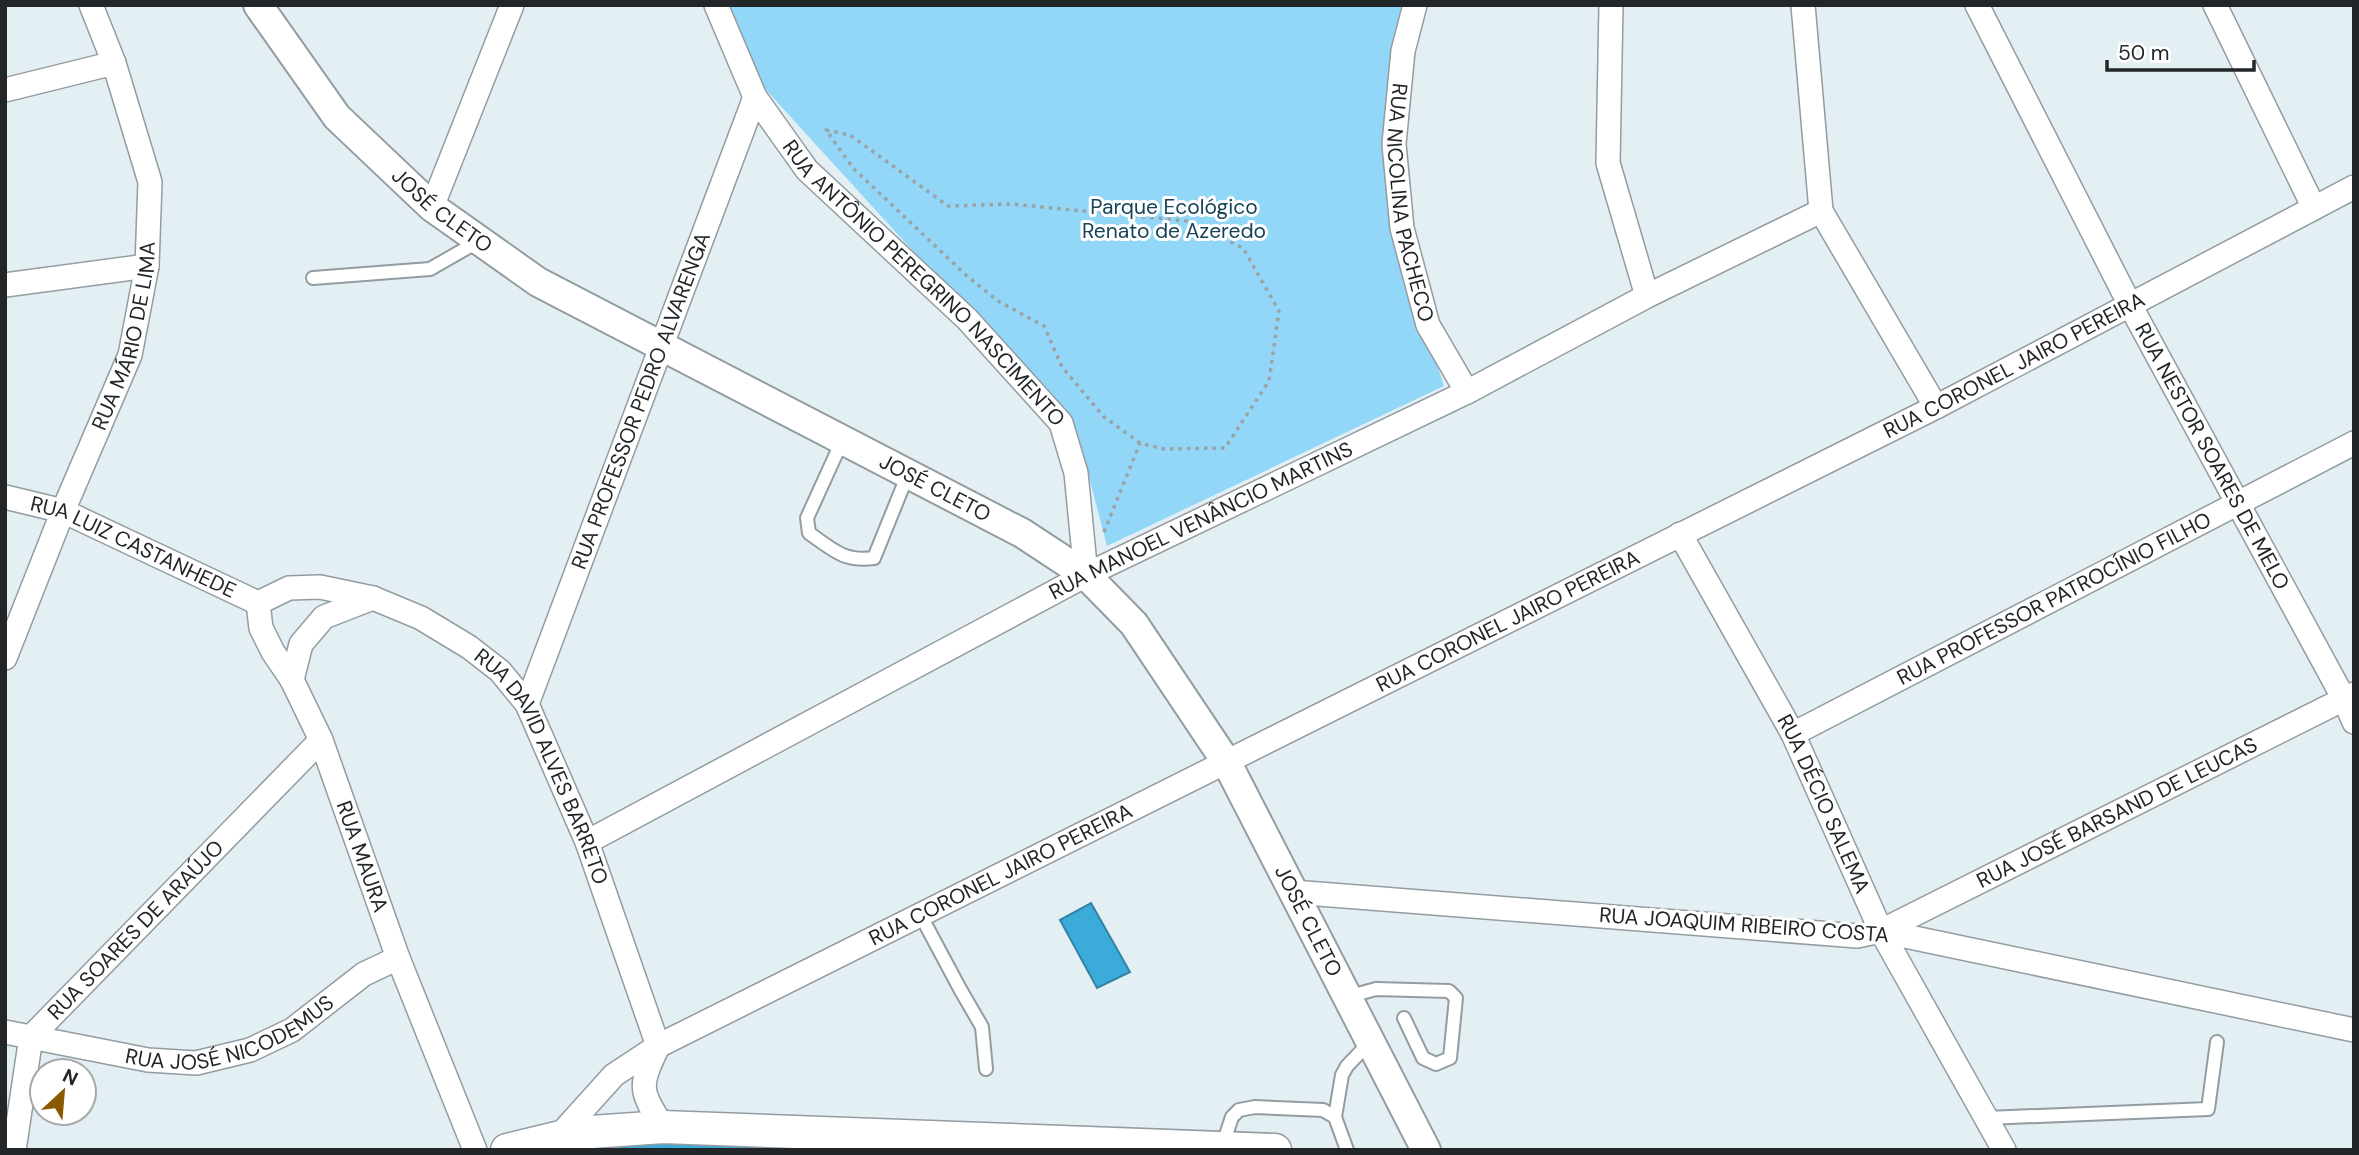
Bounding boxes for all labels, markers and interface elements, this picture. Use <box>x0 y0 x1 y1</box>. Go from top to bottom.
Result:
scale bar <box>2107 28 2254 72</box>
text: 50 m <box>2118 39 2169 67</box>
street label: RUA NICOLINA PACHECO <box>1380 82 1441 325</box>
street label: RUA ANTÔNIO PEREGRINO NASCIMENTO <box>776 134 1071 432</box>
street label: JOSÉ CLETO <box>385 162 498 259</box>
park label: Parque Ecológico Renato de Azeredo <box>1082 193 1266 245</box>
street label: RUA PROFESSOR PEDRO ALVARENGA <box>565 228 717 573</box>
street label: RUA MÁRIO DE LIMA <box>85 241 162 435</box>
street label: RUA CORONEL JAIRO PEREIRA <box>1879 286 2150 445</box>
street label: RUA NESTOR SOARES DE MELO <box>2128 318 2296 595</box>
street label: RUA MANOEL VENÂNCIO MARTINS <box>1044 435 1357 606</box>
street label: JOSÉ CLETO <box>875 447 996 528</box>
street label: RUA LUIZ CASTANHEDE <box>28 490 241 605</box>
street label: RUA PROFESSOR PATROCÍNIO FILHO <box>1892 506 2216 692</box>
street label: RUA CORONEL JAIRO PEREIRA <box>1371 543 1644 699</box>
street label: RUA DAVID ALVES BARRETO <box>468 642 615 888</box>
street label: RUA DÉCIO SALEMA <box>1771 709 1876 898</box>
street label: RUA JOSÉ BARSAND DE LEUCAS <box>1972 731 2262 895</box>
street label: RUA MAURA <box>330 797 395 916</box>
street label: RUA CORONEL JAIRO PEREIRA <box>864 797 1137 952</box>
street label: RUA SOARES DE ARAÚJO <box>41 834 230 1026</box>
street label: JOSÉ CLETO <box>1268 860 1349 982</box>
street label: RUA JOAQUIM RIBEIRO COSTA <box>1598 901 1890 949</box>
street label: RUA JOSÉ NICODEMUS <box>123 989 340 1077</box>
north arrow <box>28 1057 98 1127</box>
text: N <box>59 1063 82 1091</box>

